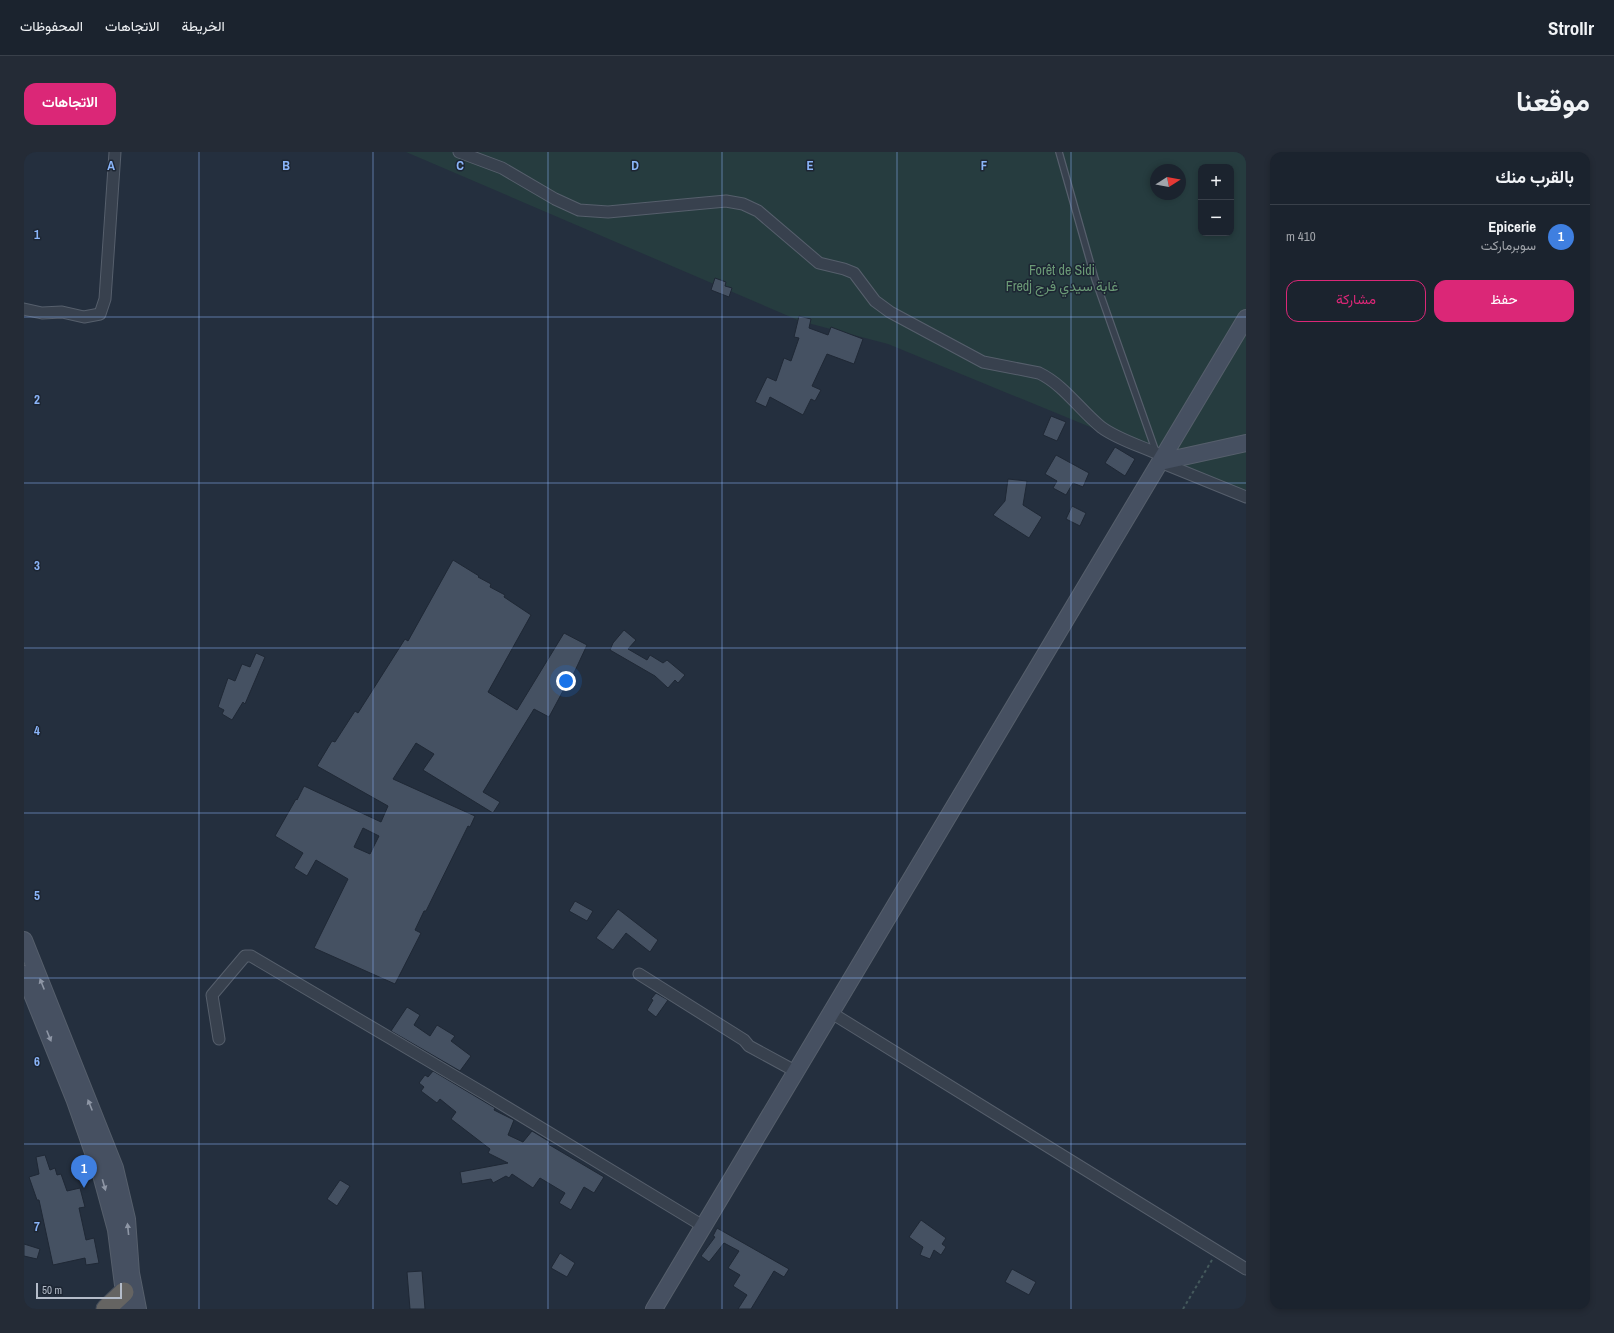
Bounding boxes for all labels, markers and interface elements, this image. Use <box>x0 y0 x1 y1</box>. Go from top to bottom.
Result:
text: Strollr <box>1548 15 1594 41</box>
text: المحفوظات <box>20 17 83 35</box>
text: الاتجاهات <box>105 17 159 35</box>
text: الخريطة <box>181 17 225 35</box>
text: موقعنا <box>1516 82 1590 120</box>
button: الاتجاهات <box>24 83 116 125</box>
text: A <box>107 157 115 174</box>
text: B <box>282 157 290 174</box>
text: C <box>456 157 464 174</box>
text: D <box>631 157 639 174</box>
text: E <box>806 157 814 174</box>
text: F <box>981 157 988 174</box>
north arrow <box>1150 164 1186 200</box>
map controls <box>1198 164 1234 236</box>
button: + <box>1198 164 1234 200</box>
text: بالقرب منك <box>1495 165 1574 188</box>
button: − <box>1198 200 1234 236</box>
text: Epicerie <box>1488 216 1536 237</box>
text: 1 <box>34 226 40 243</box>
text: 410 m <box>1286 228 1316 245</box>
text: 1 <box>1558 228 1564 245</box>
text: سوبرماركت <box>1481 237 1536 254</box>
park label: Forêt de Sidi Fredj غابة سيدي فرج <box>1006 261 1118 298</box>
button: مشاركة <box>1286 280 1426 322</box>
button: حفظ <box>1434 280 1574 322</box>
text: 2 <box>34 391 40 408</box>
text: 3 <box>34 557 40 574</box>
your location <box>556 671 576 691</box>
text: 4 <box>34 722 40 739</box>
text: 5 <box>34 887 40 904</box>
one-way arrow <box>39 979 45 990</box>
one-way arrow <box>47 1031 53 1043</box>
text: 6 <box>34 1053 40 1070</box>
one-way arrow <box>87 1098 93 1110</box>
pin: 1 <box>71 1155 97 1188</box>
one-way arrow <box>101 1179 107 1191</box>
text: 7 <box>34 1218 40 1235</box>
one-way arrow <box>125 1223 131 1235</box>
scale bar <box>36 1281 122 1300</box>
text: 50 m <box>42 1283 62 1297</box>

